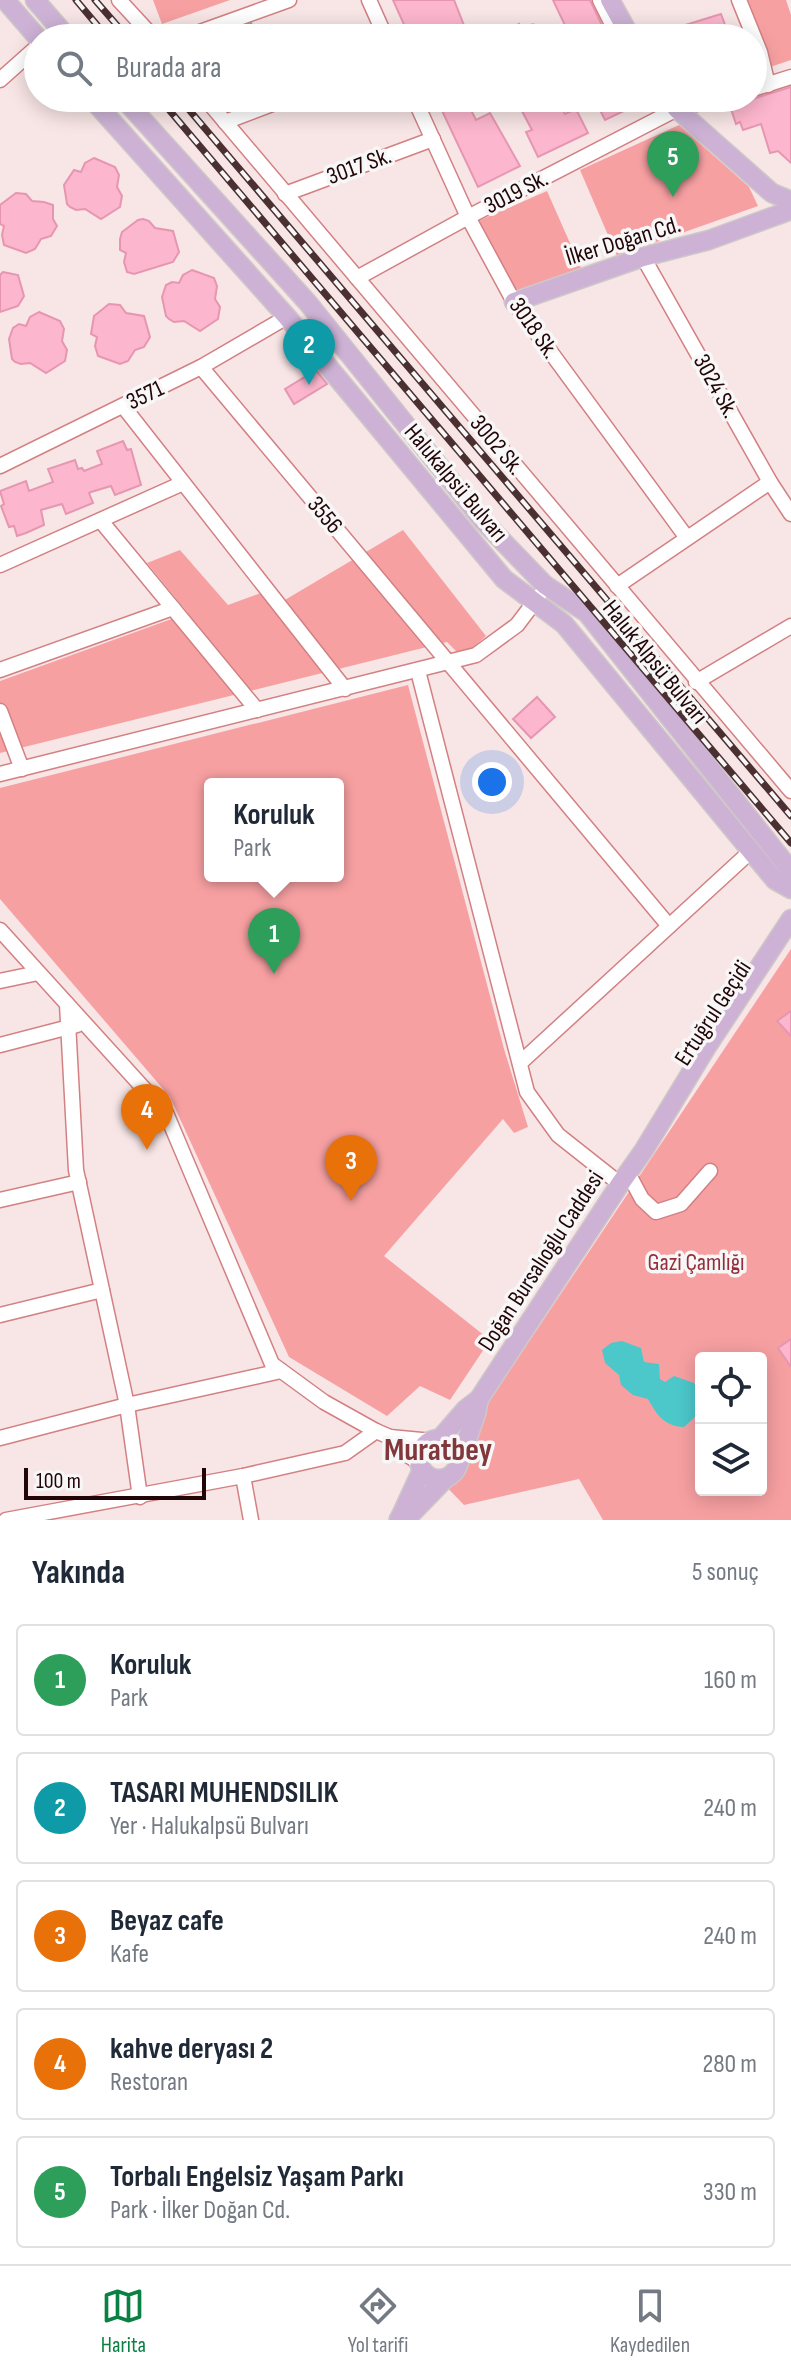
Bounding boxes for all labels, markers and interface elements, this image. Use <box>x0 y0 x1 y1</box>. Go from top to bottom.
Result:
search box <box>24 24 767 112</box>
icon: search <box>52 46 96 90</box>
text: Burada ara <box>116 50 222 86</box>
pin: 5 <box>647 131 699 197</box>
street label: 3017 Sk. <box>323 141 395 191</box>
street label: 3019 Sk. <box>479 164 553 220</box>
street label: İlker Doğan Cd. <box>562 210 684 272</box>
street label: 3018 Sk. <box>503 292 565 364</box>
pin: 2 <box>283 319 335 385</box>
street label: 3024 Sk. <box>687 349 745 423</box>
street label: 3571 <box>122 373 169 416</box>
street label: 3002 Sk. <box>464 409 530 481</box>
street label: Halukalpsü Bulvarı <box>398 418 514 548</box>
street label: 3556 <box>301 490 349 540</box>
street label: Haluk Alpsü Bulvarı <box>596 594 714 730</box>
your location <box>472 762 512 802</box>
popup <box>204 778 344 882</box>
text: Koruluk <box>233 797 315 833</box>
text: Park <box>233 833 271 864</box>
pin: 1 <box>248 908 300 974</box>
street label: Ertuğrul Geçidi <box>668 955 758 1071</box>
pin: 4 <box>121 1084 173 1150</box>
pin: 3 <box>325 1135 377 1201</box>
street label: Doğan Bursalıoğlu Caddesi <box>472 1165 610 1357</box>
park label: Gazi Çamlığı <box>648 1248 744 1277</box>
map controls <box>695 1352 767 1496</box>
button: locate <box>695 1352 767 1424</box>
button: layers <box>695 1424 767 1496</box>
district label: Muratbey <box>384 1431 492 1470</box>
scale bar <box>24 1464 206 1500</box>
text: 100 m <box>36 1468 81 1495</box>
text: Yakında <box>32 1552 125 1593</box>
text: 5 sonuç <box>692 1557 759 1588</box>
text: Koruluk <box>110 1647 192 1683</box>
text: 1 <box>55 1665 65 1696</box>
text: 160 m <box>704 1665 757 1696</box>
text: Park <box>110 1683 148 1714</box>
text: TASARI MUHENDSILIK <box>110 1775 338 1811</box>
text: 2 <box>54 1793 66 1824</box>
text: 240 m <box>703 1793 757 1824</box>
text: Yer · Halukalpsü Bulvarı <box>110 1811 309 1842</box>
text: Beyaz cafe <box>110 1903 224 1939</box>
text: 3 <box>54 1921 66 1952</box>
text: 240 m <box>703 1921 757 1952</box>
text: Kafe <box>110 1939 149 1970</box>
text: kahve deryası 2 <box>110 2031 273 2067</box>
text: 4 <box>54 2049 66 2080</box>
text: 280 m <box>702 2049 757 2080</box>
text: Restoran <box>110 2067 188 2098</box>
text: Torbalı Engelsiz Yaşam Parkı <box>110 2159 404 2195</box>
text: 5 <box>54 2177 66 2208</box>
text: 330 m <box>703 2177 757 2208</box>
text: Park · İlker Doğan Cd. <box>110 2195 290 2226</box>
tab: Harita <box>101 2284 146 2359</box>
tab: Yol tarifi <box>348 2284 408 2359</box>
tab: Kaydedilen <box>610 2284 690 2359</box>

